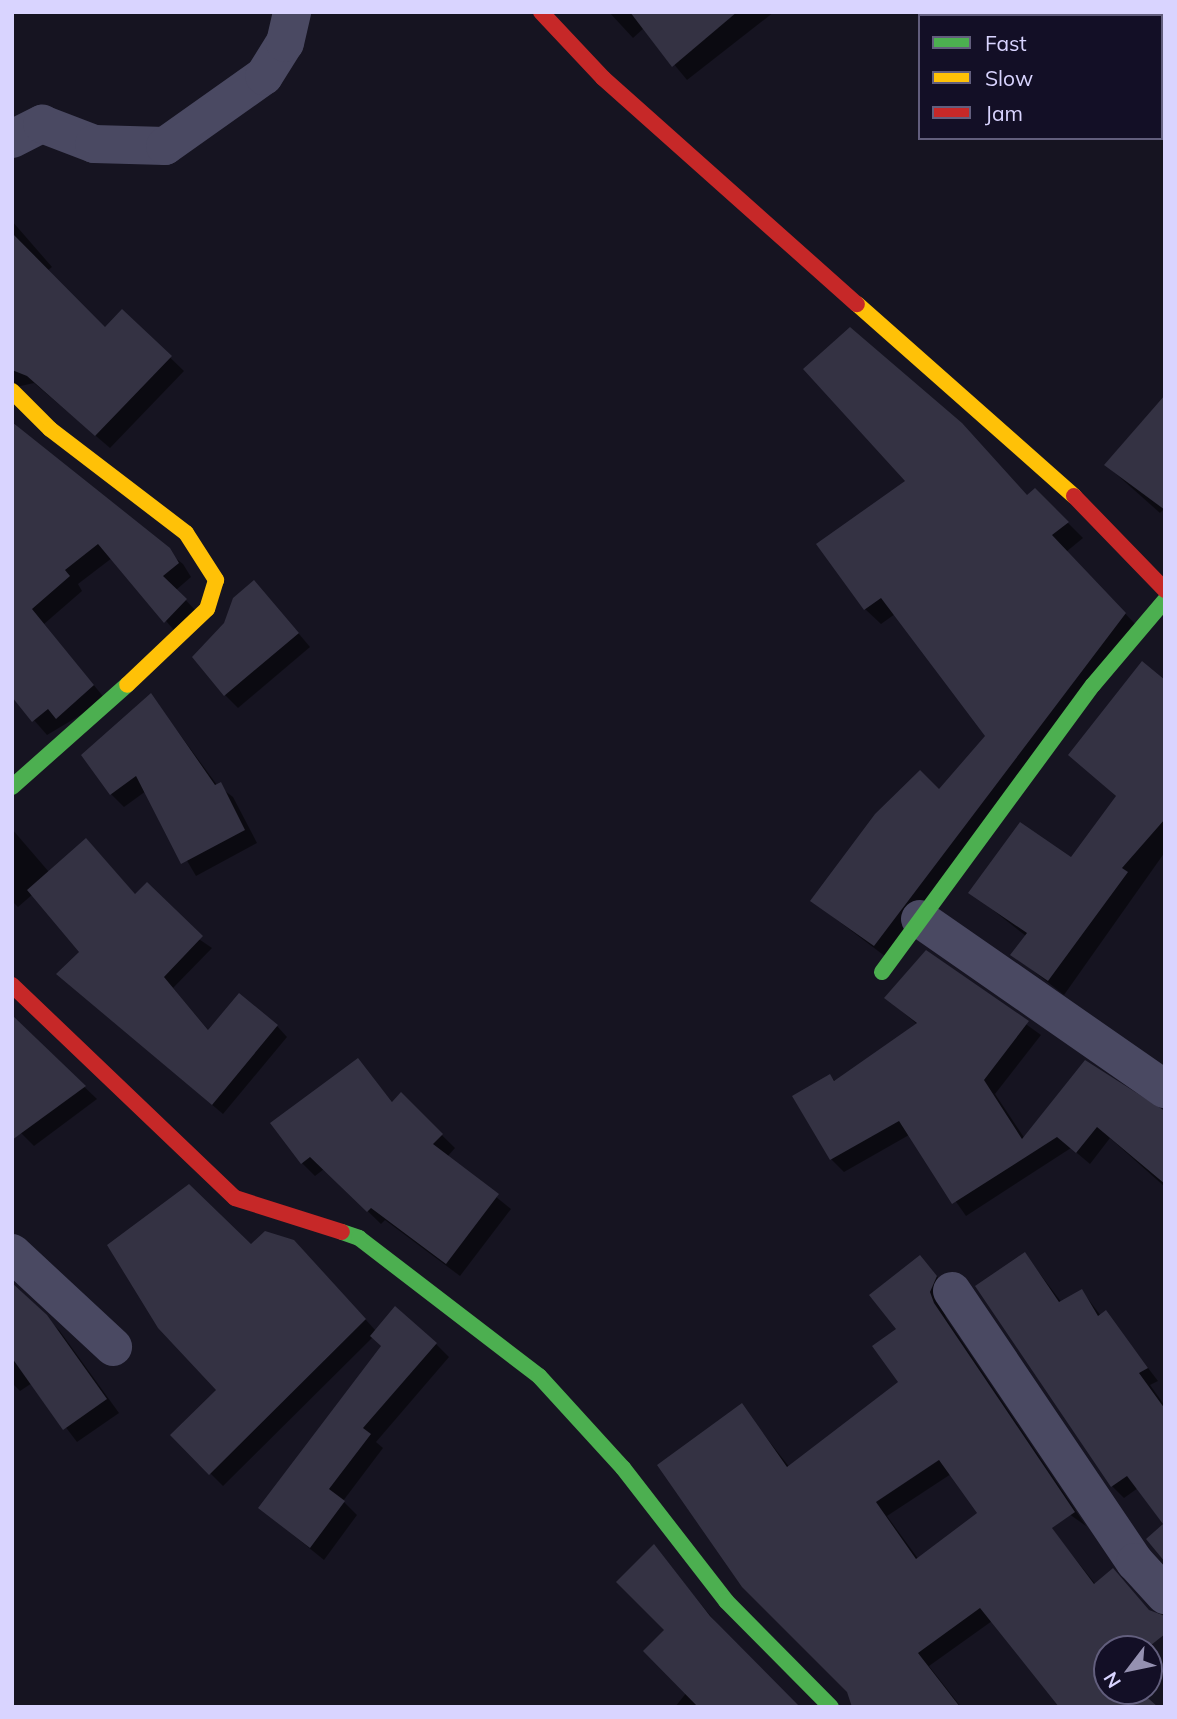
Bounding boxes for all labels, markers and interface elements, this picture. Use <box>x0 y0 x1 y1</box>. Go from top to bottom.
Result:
legend <box>918 14 1163 140</box>
text: Fast <box>985 30 1027 56</box>
text: Slow <box>985 65 1033 91</box>
text: Jam <box>985 100 1023 126</box>
north arrow <box>1093 1635 1163 1705</box>
text: N <box>1098 1668 1126 1693</box>

